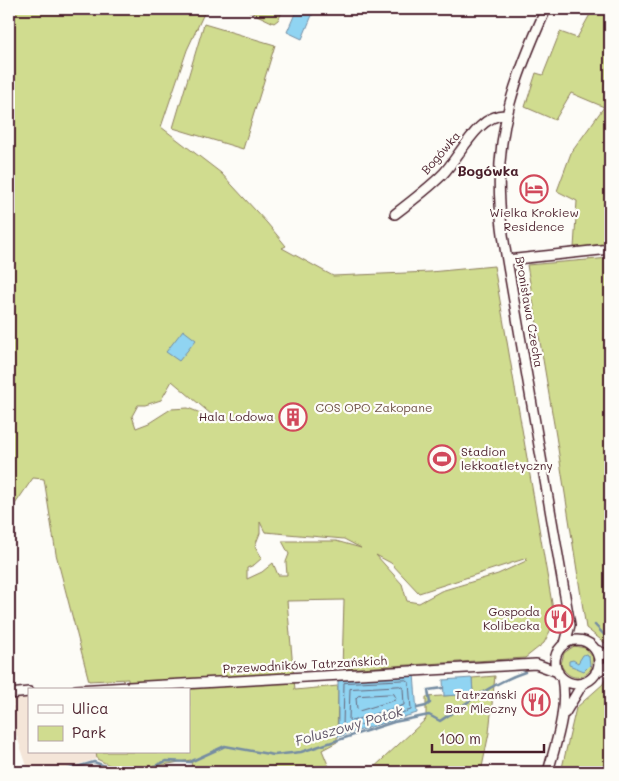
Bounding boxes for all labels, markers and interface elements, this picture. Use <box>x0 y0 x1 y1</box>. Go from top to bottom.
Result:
street label: Bogówka <box>417 128 463 177</box>
district label: Bogówka <box>457 161 519 180</box>
hotel icon: Wielka Krokiew Residence <box>519 174 549 204</box>
place label: Wielka Krokiew Residence <box>489 204 579 234</box>
street label: Bronisława Czecha <box>512 255 548 369</box>
park label: COS OPO Zakopane <box>316 399 432 415</box>
building icon: Hala Lodowa <box>278 402 308 432</box>
place label: Hala Lodowa <box>199 408 274 424</box>
place label: Stadion lekkoatletyczny <box>461 443 553 473</box>
sports icon: Stadion lekkoatletyczny <box>427 444 457 474</box>
place label: Gospoda Kolibecka <box>483 603 540 633</box>
restaurant icon: Gospoda Kolibecka <box>544 604 574 634</box>
street label: Przewodników Tatrzańskich <box>222 652 388 676</box>
place label: Tatrzański Bar Mleczny <box>446 686 517 716</box>
restaurant icon: Tatrzański Bar Mleczny <box>521 687 551 717</box>
legend <box>28 688 190 754</box>
text: Ulica <box>72 698 109 718</box>
water label: Foluszowy Potok <box>293 701 406 750</box>
scale bar <box>432 721 544 753</box>
text: Park <box>72 722 106 742</box>
text: 100 m <box>439 728 481 748</box>

